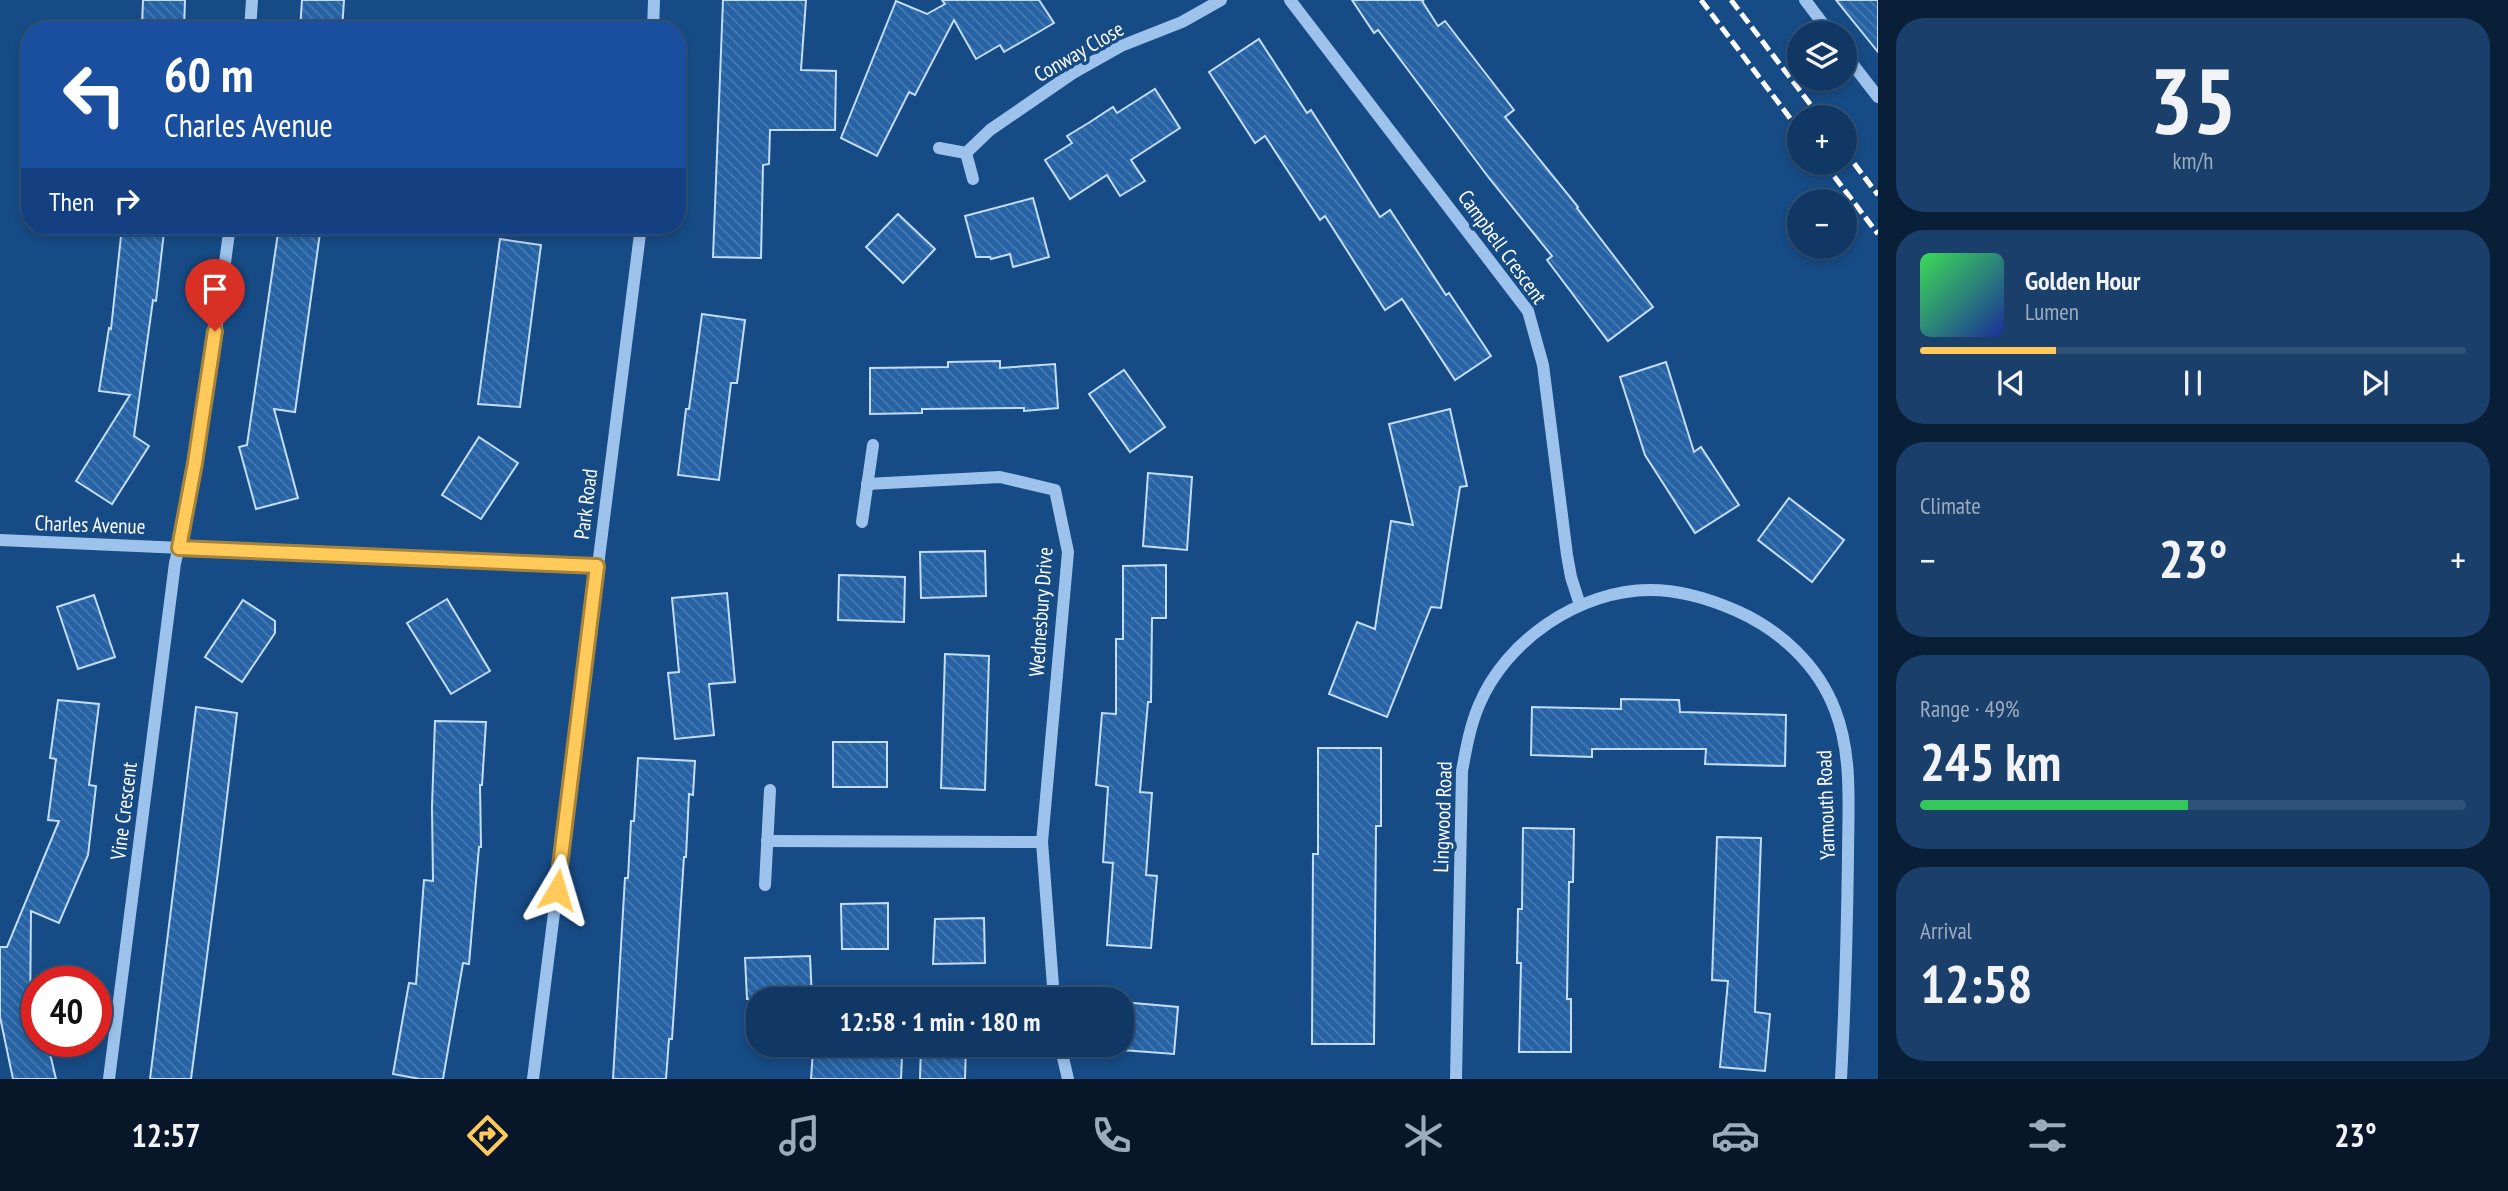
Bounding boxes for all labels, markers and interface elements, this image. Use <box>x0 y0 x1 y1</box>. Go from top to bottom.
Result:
street label: Conway Close <box>1029 15 1128 88</box>
map controls <box>1787 21 1857 259</box>
button: layers <box>1787 21 1857 91</box>
text: 35 <box>2150 41 2237 159</box>
text: 60 m <box>164 42 253 106</box>
icon: left <box>49 49 140 140</box>
text: Charles Avenue <box>164 104 333 146</box>
button: + <box>1787 105 1857 175</box>
text: km/h <box>2173 146 2213 175</box>
icon: right <box>108 182 146 220</box>
street label: Campbell Crescent <box>1452 184 1553 309</box>
text: Then <box>49 185 94 218</box>
button: − <box>1787 189 1857 259</box>
pin <box>185 259 245 331</box>
text: Golden Hour <box>2025 264 2140 297</box>
icon: arrive <box>196 270 234 308</box>
text: Lumen <box>2025 297 2079 326</box>
icon: previous <box>1992 364 2030 402</box>
icon: pause <box>2174 364 2212 402</box>
icon: next <box>2356 364 2394 402</box>
street label: Park Road <box>568 467 603 541</box>
text: Climate <box>1920 491 1981 520</box>
street label: Charles Avenue <box>34 509 146 540</box>
text: 23° <box>2159 525 2227 592</box>
text: − <box>1920 535 1936 584</box>
text: + <box>2450 535 2466 584</box>
street label: Wednesbury Drive <box>1022 546 1059 678</box>
text: Range · 49% <box>1920 694 2020 723</box>
text: 245 km <box>1920 728 2061 795</box>
street label: Yarmouth Road <box>1810 750 1841 860</box>
street label: Vine Crescent <box>104 760 143 862</box>
street label: Lingwood Road <box>1427 761 1458 873</box>
position arrow <box>520 853 594 927</box>
text: Arrival <box>1920 916 1972 945</box>
text: 12:58 <box>1920 950 2032 1017</box>
speed limit sign: 40 <box>21 966 112 1057</box>
text: 12:58 · 1 min · 180 m <box>840 1005 1040 1038</box>
icon: directions <box>463 1111 512 1160</box>
icon: music <box>775 1111 824 1160</box>
icon: phone <box>1087 1111 1136 1160</box>
icon: climate <box>1399 1111 1448 1160</box>
icon: car <box>1711 1111 1760 1160</box>
icon: filters <box>2023 1111 2072 1160</box>
text: 12:57 <box>131 1114 201 1156</box>
text: 23° <box>2334 1114 2377 1156</box>

